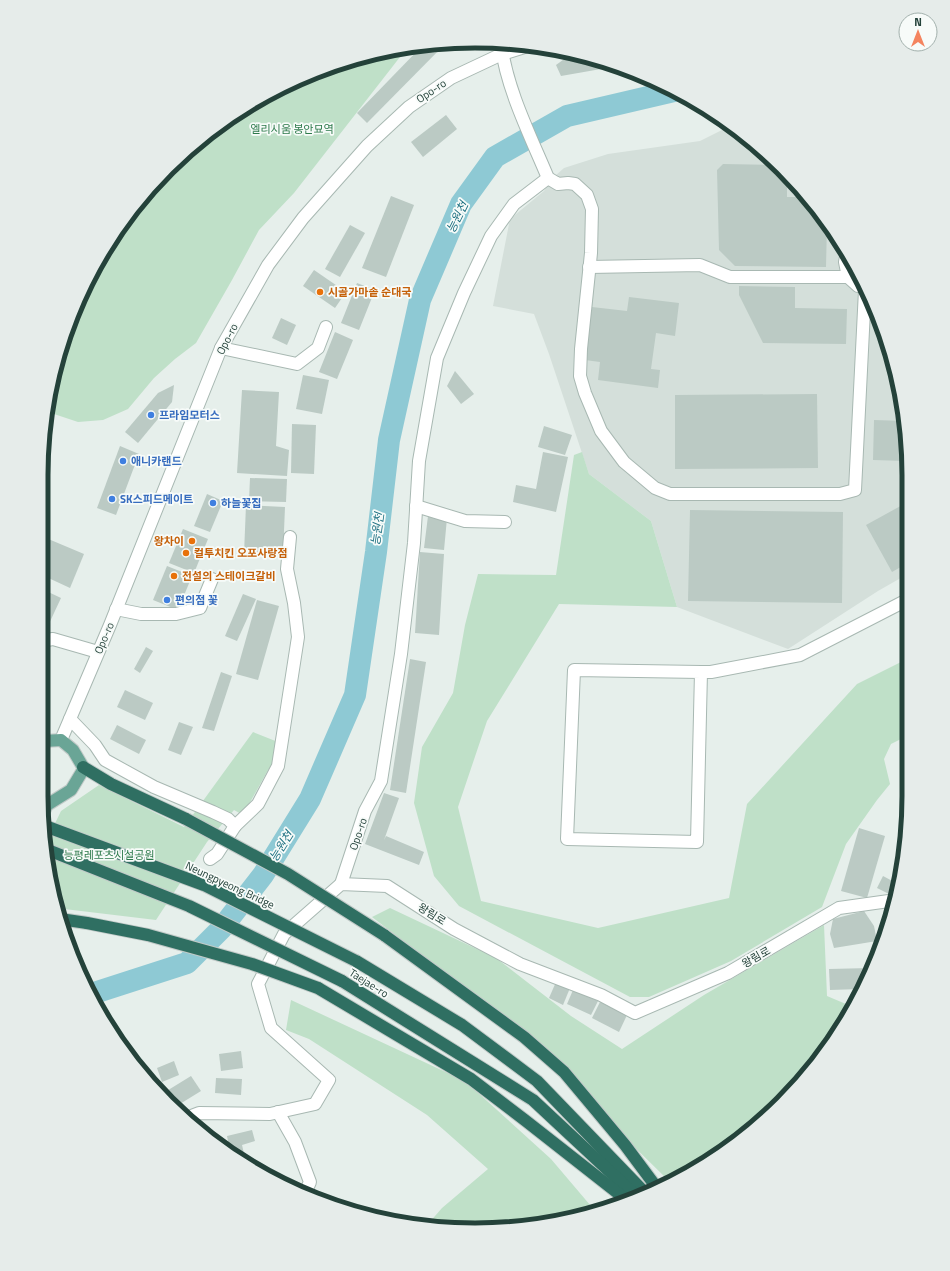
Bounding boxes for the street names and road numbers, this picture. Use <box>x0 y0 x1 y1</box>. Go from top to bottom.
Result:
street label: Opo-ro <box>413 75 449 107</box>
street label: Opo-ro <box>212 320 242 357</box>
street label: Opo-ro <box>90 619 118 656</box>
street label: Opo-ro <box>345 816 371 852</box>
street label: Neungpyeong Bridge <box>183 857 278 913</box>
street label: 왕림로 <box>415 899 449 929</box>
street label: 왕림로 <box>739 942 773 972</box>
street label: Taejae-ro <box>346 965 392 1001</box>

